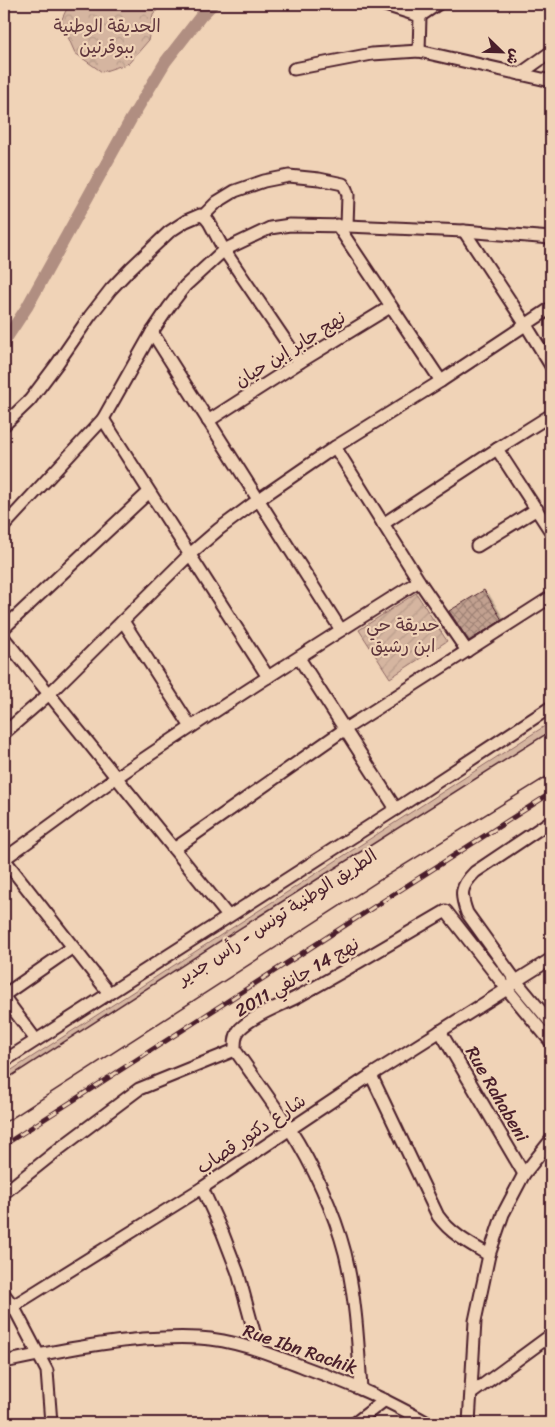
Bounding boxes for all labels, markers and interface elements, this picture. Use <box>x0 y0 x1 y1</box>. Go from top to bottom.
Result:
park label: الحديقة الوطنية ببوقرنين <box>53 10 161 63</box>
north arrow <box>478 28 528 78</box>
text: ش <box>499 45 528 69</box>
street label: نهج جابر إبن حيان <box>228 302 352 396</box>
park label: حديقة حي ابن رشيق <box>366 609 440 662</box>
street label: الطريق الوطنية تونس - رأس جدير <box>169 840 384 995</box>
street label: نهج 14 جانفي 2011 <box>228 928 366 1026</box>
street label: Rue Rahabeni <box>457 1040 538 1149</box>
street label: شارع دكتور قصاب <box>189 1085 313 1183</box>
street label: Rue Ibn Rachik <box>239 1315 362 1384</box>

